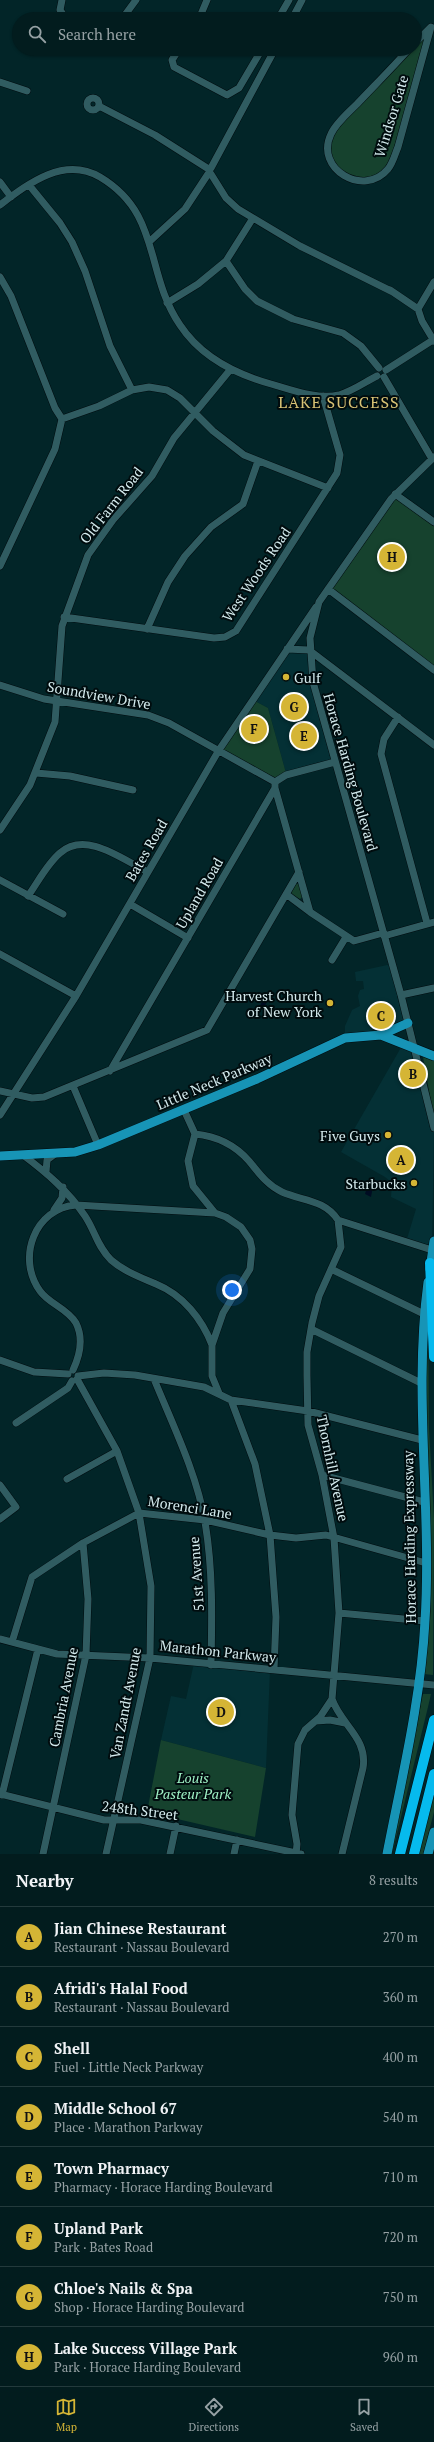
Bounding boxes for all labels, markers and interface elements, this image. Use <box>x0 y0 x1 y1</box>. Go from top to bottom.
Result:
search box <box>12 12 422 56</box>
icon: search <box>26 23 48 45</box>
text: Search here <box>58 24 136 44</box>
street label: Windsor Gate <box>370 73 412 159</box>
district label: LAKE SUCCESS <box>278 391 400 413</box>
street label: Old Farm Road <box>75 463 147 547</box>
street label: West Woods Road <box>217 523 295 625</box>
pin: H <box>379 542 405 572</box>
place label: Gulf <box>294 668 322 687</box>
marker: Gulf <box>281 672 291 682</box>
street label: Soundview Drive <box>46 677 152 713</box>
street label: Horace Harding Boulevard <box>319 691 383 853</box>
pin: G <box>281 692 307 722</box>
pin: F <box>241 714 267 744</box>
pin: E <box>291 721 317 751</box>
street label: Bates Road <box>121 815 171 884</box>
street label: Upland Road <box>171 854 227 932</box>
place label: Harvest Church of New York <box>225 986 323 1021</box>
marker: Harvest Church of New York <box>325 998 335 1008</box>
pin: C <box>368 1001 394 1031</box>
street label: Little Neck Parkway <box>153 1048 275 1114</box>
pin: B <box>400 1059 426 1089</box>
place label: Five Guys <box>320 1126 380 1145</box>
marker: Five Guys <box>383 1130 393 1140</box>
pin: A <box>388 1145 414 1175</box>
place label: Starbucks <box>345 1174 406 1193</box>
marker: Starbucks <box>409 1178 419 1188</box>
your location <box>222 1280 242 1300</box>
street label: Thornhill Avenue <box>312 1413 354 1523</box>
street label: Horace Harding Expressway <box>398 1449 420 1624</box>
street label: Morenci Lane <box>147 1491 233 1523</box>
street label: 51st Avenue <box>184 1536 208 1612</box>
street label: Marathon Parkway <box>159 1635 278 1667</box>
street label: Cambria Avenue <box>44 1645 82 1749</box>
street label: Van Zandt Avenue <box>105 1646 145 1760</box>
pin: D <box>208 1697 234 1727</box>
park label: Louis Pasteur Park <box>154 1768 231 1803</box>
street label: 248th Street <box>101 1796 180 1824</box>
text: Nearby <box>16 1869 74 1892</box>
text: 8 results <box>369 1871 418 1889</box>
text: Jian Chinese Restaurant <box>54 1918 227 1938</box>
text: A <box>24 1928 34 1946</box>
text: 270 m <box>383 1928 418 1946</box>
text: Restaurant · Nassau Boulevard <box>54 1938 229 1956</box>
text: Afridi's Halal Food <box>54 1978 188 1998</box>
text: B <box>25 1988 33 2006</box>
text: 360 m <box>383 1988 418 2006</box>
text: Restaurant · Nassau Boulevard <box>54 1998 229 2016</box>
text: Shell <box>54 2038 90 2058</box>
text: C <box>25 2048 33 2066</box>
text: 400 m <box>383 2048 418 2066</box>
text: Fuel · Little Neck Parkway <box>54 2058 203 2076</box>
text: Middle School 67 <box>54 2098 177 2118</box>
text: D <box>24 2108 34 2126</box>
text: 540 m <box>383 2108 418 2126</box>
text: Place · Marathon Parkway <box>54 2118 203 2136</box>
text: Town Pharmacy <box>54 2158 169 2178</box>
text: E <box>25 2168 33 2186</box>
text: 710 m <box>383 2168 418 2186</box>
text: Pharmacy · Horace Harding Boulevard <box>54 2178 273 2196</box>
text: Upland Park <box>54 2218 143 2238</box>
text: F <box>25 2228 33 2246</box>
text: 720 m <box>383 2228 418 2246</box>
text: Park · Bates Road <box>54 2238 153 2256</box>
text: Chloe's Nails & Spa <box>54 2278 193 2298</box>
text: G <box>24 2288 34 2306</box>
text: 750 m <box>383 2288 418 2306</box>
text: Shop · Horace Harding Boulevard <box>54 2298 244 2316</box>
text: Lake Success Village Park <box>54 2338 237 2358</box>
text: H <box>24 2348 34 2366</box>
text: 960 m <box>383 2348 418 2366</box>
text: Park · Horace Harding Boulevard <box>54 2358 241 2376</box>
tab: Map <box>55 2396 77 2434</box>
tab: Directions <box>188 2396 239 2434</box>
tab: Saved <box>350 2396 379 2434</box>

